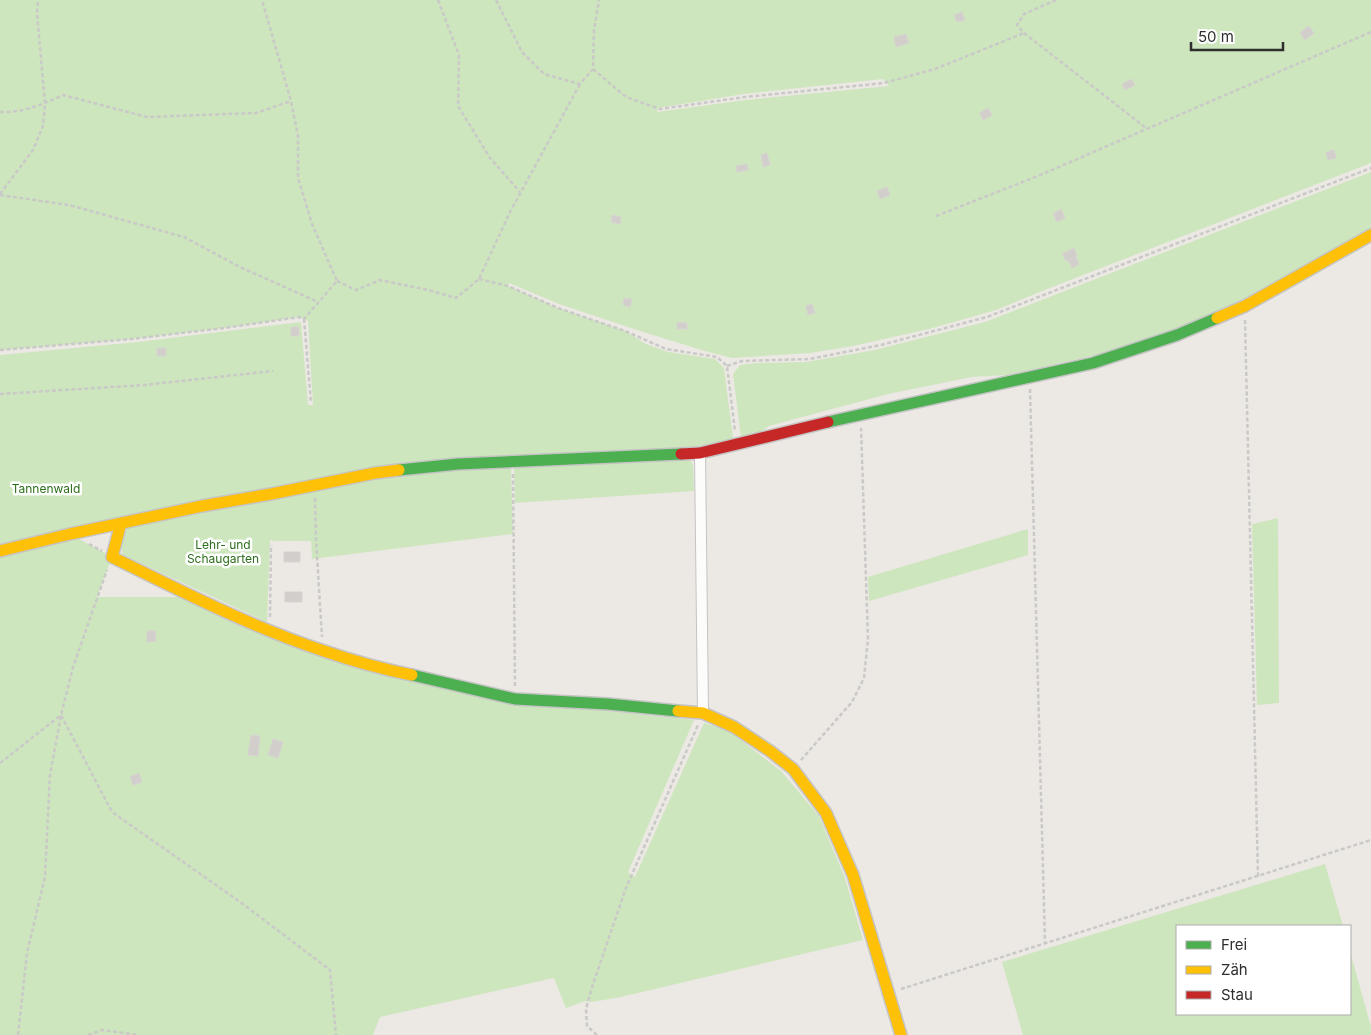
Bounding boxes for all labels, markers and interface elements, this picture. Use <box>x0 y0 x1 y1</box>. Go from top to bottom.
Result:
scale bar <box>1191 20 1284 52</box>
text: 50 m <box>1198 27 1234 46</box>
park label: Tannenwald <box>12 481 80 496</box>
park label: Lehr- und Schaugarten <box>187 537 259 566</box>
legend <box>1176 925 1351 1015</box>
text: Frei <box>1221 935 1247 954</box>
text: Zäh <box>1221 960 1248 979</box>
text: Stau <box>1221 985 1253 1004</box>

